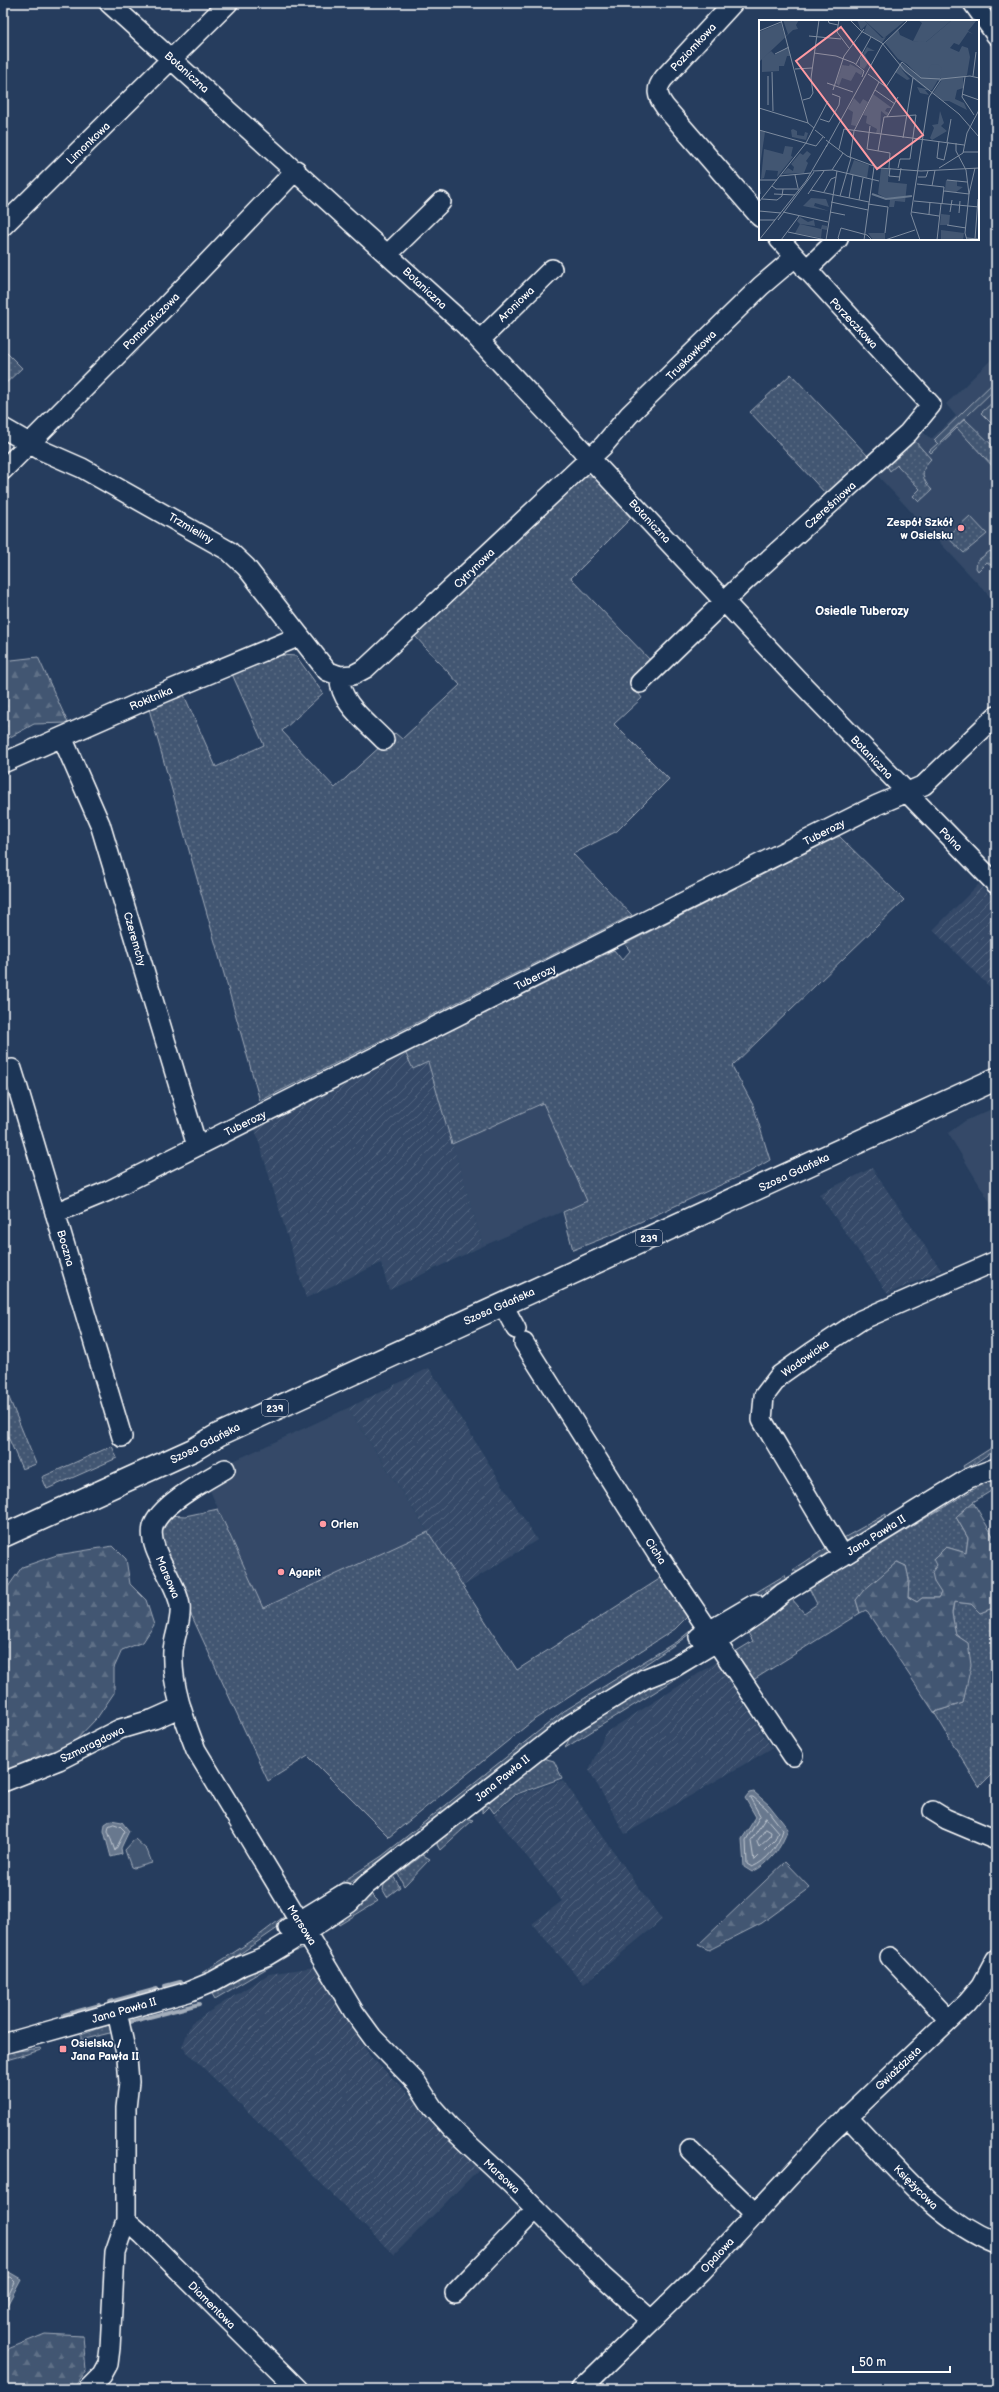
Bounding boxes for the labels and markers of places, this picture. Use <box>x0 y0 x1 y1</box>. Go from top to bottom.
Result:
place label: Zespół Szkół w Osielsku <box>887 516 954 542</box>
marker: Zespół Szkół w Osielsku <box>956 523 966 533</box>
place label: Orlen <box>331 1518 359 1531</box>
marker: Orlen <box>318 1519 328 1529</box>
place label: Agapit <box>288 1566 321 1579</box>
marker: Agapit <box>276 1567 286 1577</box>
place label: Osielsko / Jana Pawła II <box>71 2037 139 2063</box>
marker: Osielsko / Jana Pawła II <box>58 2044 68 2054</box>

